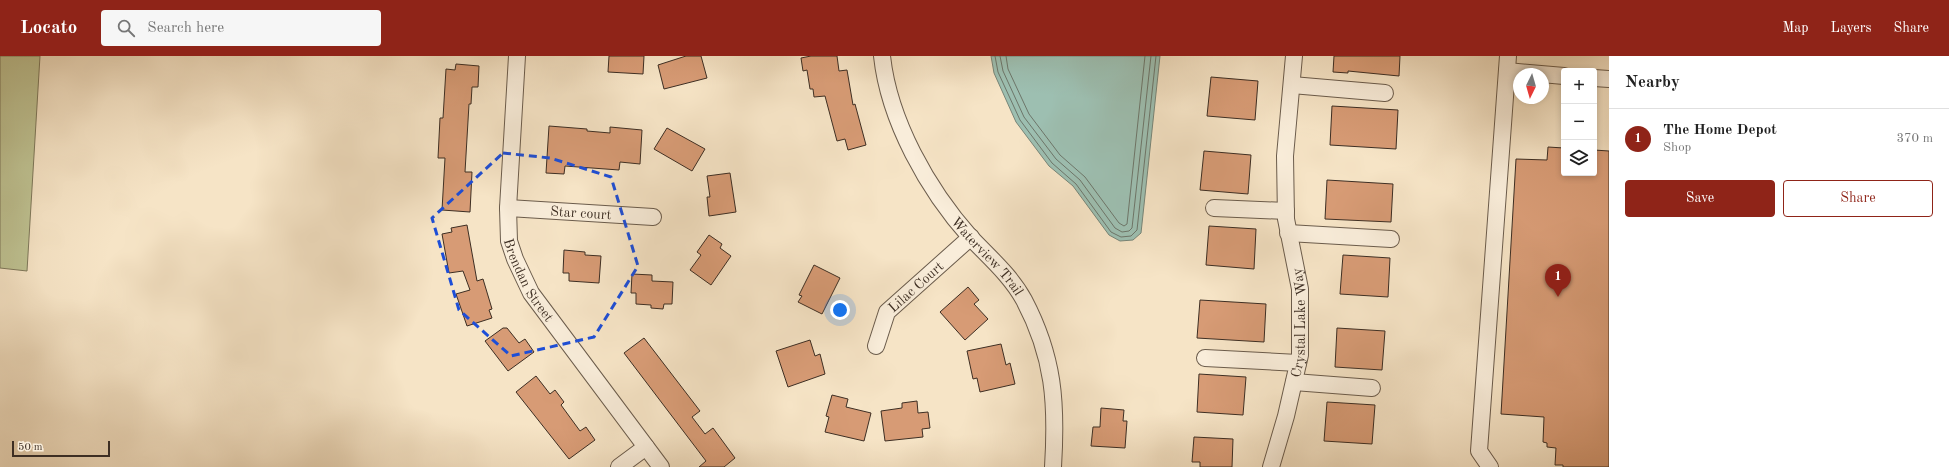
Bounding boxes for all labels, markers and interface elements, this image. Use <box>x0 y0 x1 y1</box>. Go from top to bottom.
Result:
search box <box>101 10 381 46</box>
icon: search <box>115 17 137 39</box>
text: Locato <box>20 19 77 38</box>
text: Search here <box>147 21 224 36</box>
text: Map <box>1783 21 1809 35</box>
text: Layers <box>1831 21 1872 35</box>
text: Share <box>1894 21 1929 35</box>
north arrow <box>1513 68 1549 104</box>
map controls <box>1561 68 1597 176</box>
button: + <box>1561 68 1597 104</box>
text: Nearby <box>1625 74 1680 91</box>
button: − <box>1561 104 1597 140</box>
text: The Home Depot <box>1663 123 1777 138</box>
text: 1 <box>1634 132 1642 145</box>
text: 370 m <box>1896 132 1933 145</box>
button: layers <box>1561 140 1597 176</box>
text: Shop <box>1663 141 1691 154</box>
button: Save <box>1625 180 1775 217</box>
button: Share <box>1783 180 1933 217</box>
street label: Star court <box>550 205 612 222</box>
street label: Waterview Trail <box>948 215 1026 298</box>
street label: Brendan Street <box>501 237 556 325</box>
street label: Lilac Court <box>886 259 946 315</box>
pin: 1 <box>1545 264 1571 297</box>
street label: Crystal Lake Way <box>1289 266 1309 379</box>
your location <box>830 300 850 320</box>
scale bar <box>12 439 110 458</box>
text: 50 m <box>18 442 43 453</box>

